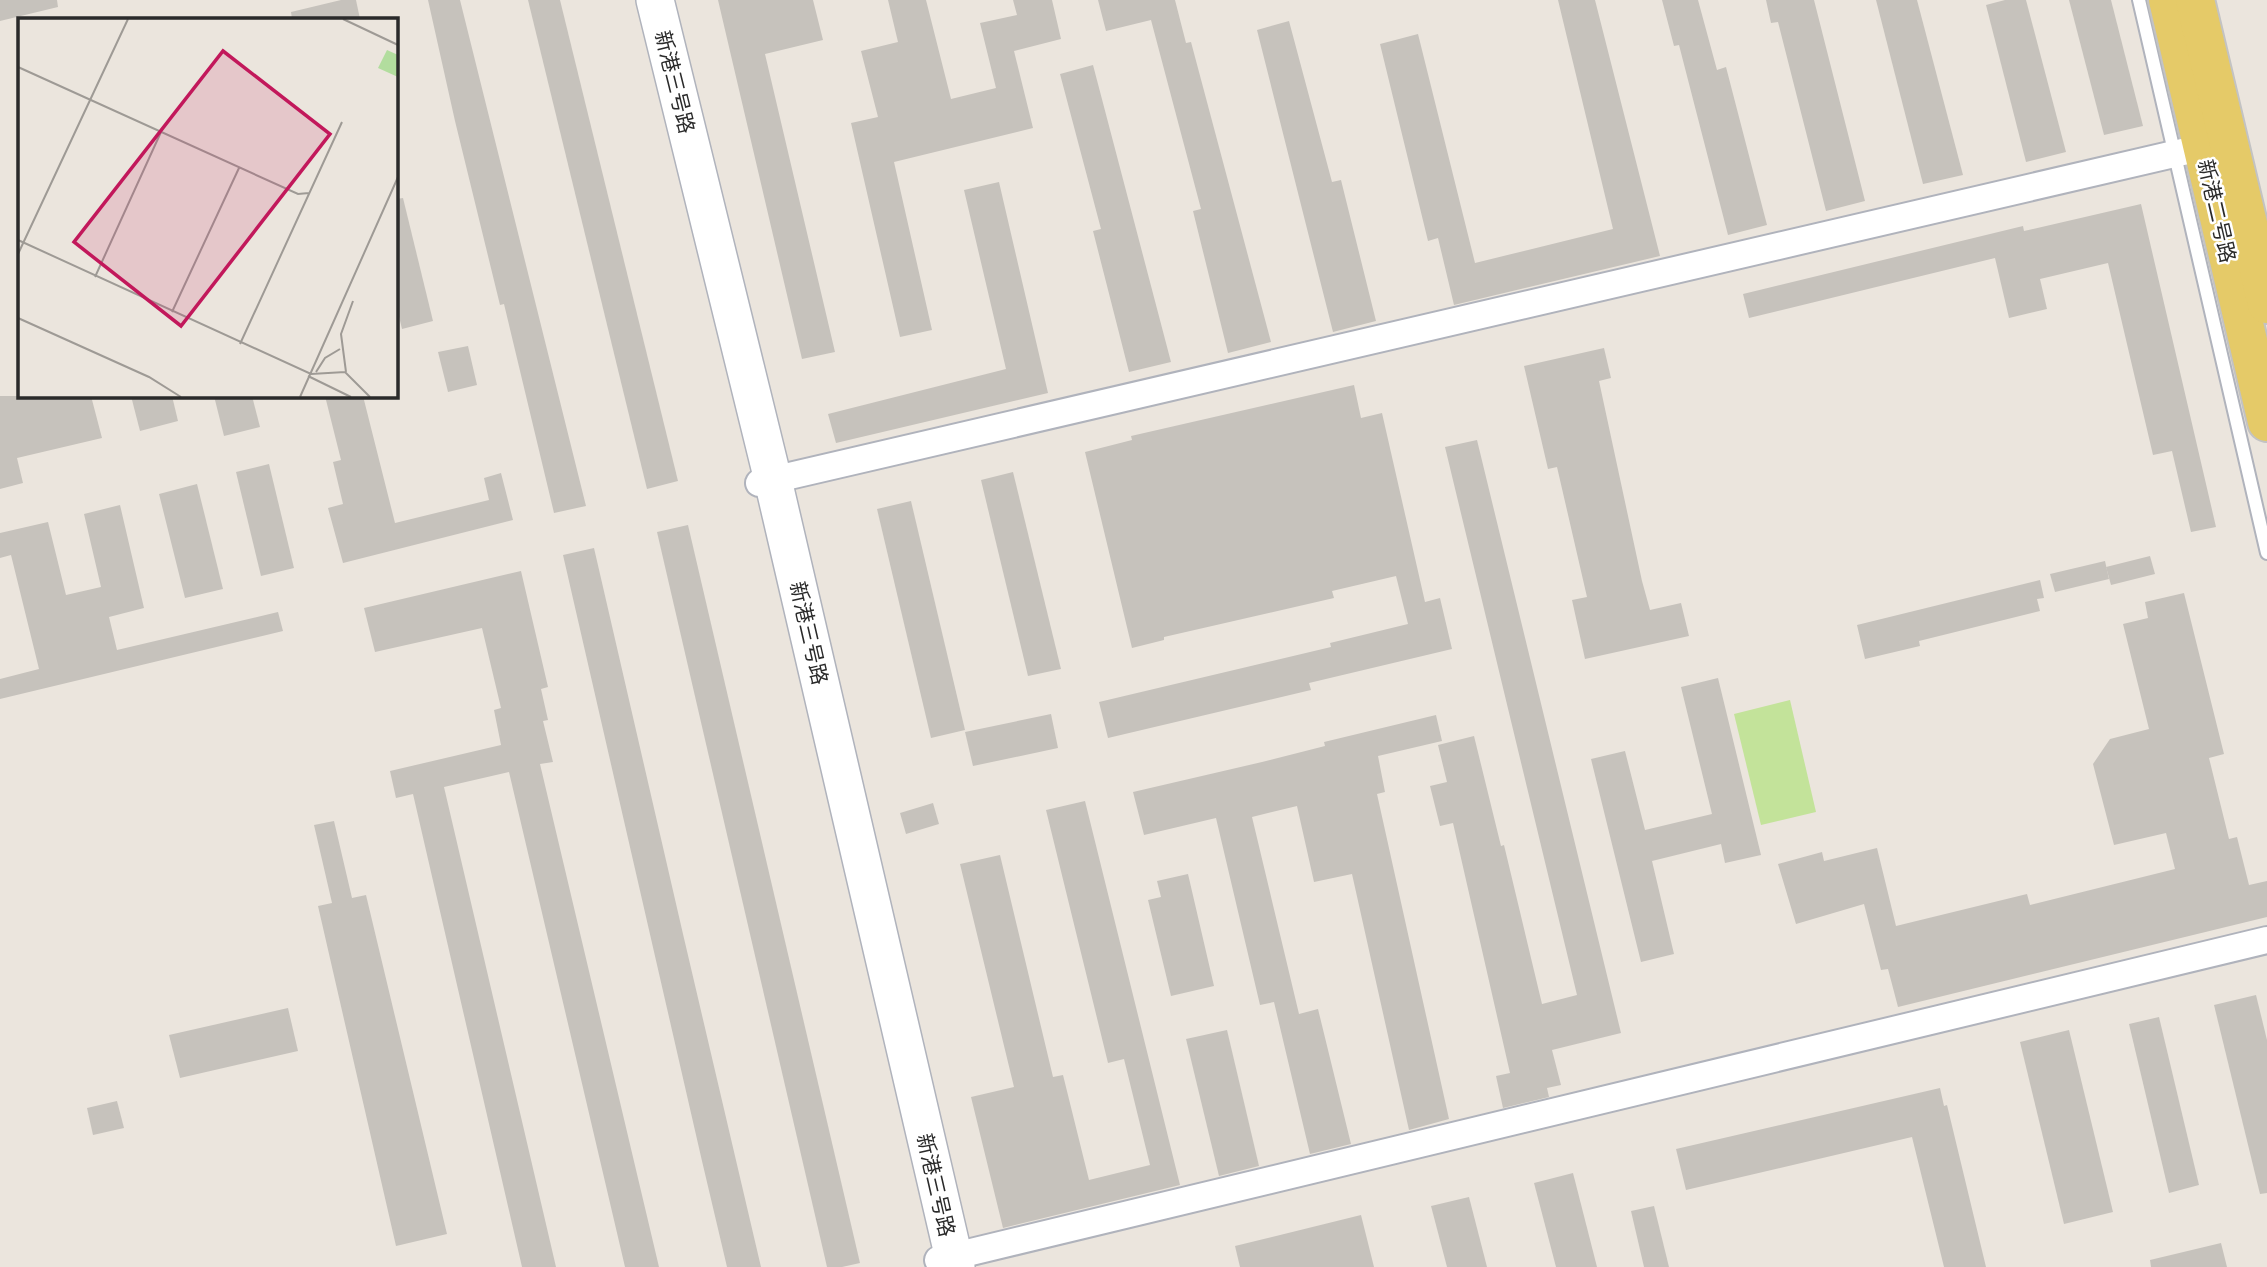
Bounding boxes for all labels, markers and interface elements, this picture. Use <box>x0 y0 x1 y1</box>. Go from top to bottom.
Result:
inset map <box>18 18 397 397</box>
street label: 新港三号路 <box>650 28 700 136</box>
street label: 新港二号路 <box>2193 157 2241 265</box>
street label: 新港三号路 <box>785 579 833 687</box>
street label: 新港三号路 <box>912 1131 960 1239</box>

